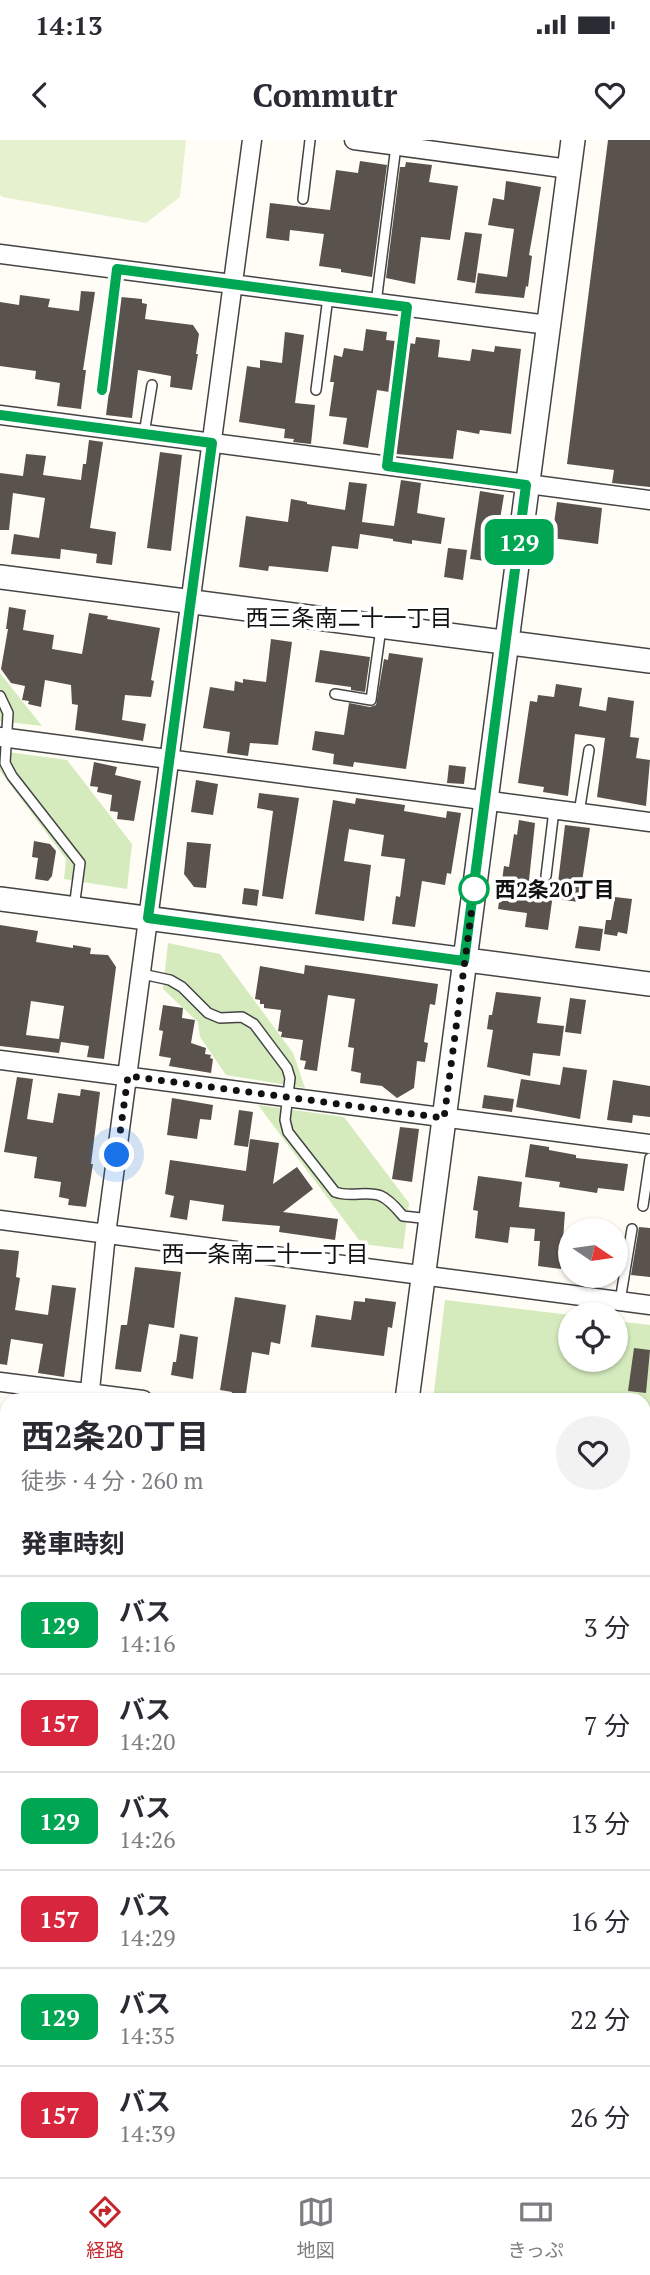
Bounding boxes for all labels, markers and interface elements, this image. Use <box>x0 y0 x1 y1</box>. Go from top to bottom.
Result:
text: 14:13 <box>35 8 103 42</box>
text: Commutr <box>253 74 397 116</box>
icon: back <box>21 76 59 114</box>
icon: heart <box>591 76 629 114</box>
line badge: 129 <box>479 519 559 565</box>
text: 129 <box>499 526 539 558</box>
district label: 西三条南二十一丁目 <box>246 602 453 633</box>
marker: 西2条20丁目 <box>459 874 489 904</box>
place label: 西2条20丁目 <box>495 875 615 903</box>
your location <box>99 1137 134 1172</box>
north arrow <box>558 1218 628 1288</box>
map controls <box>558 1218 628 1372</box>
district label: 西一条南二十一丁目 <box>162 1238 369 1269</box>
button: locate <box>558 1302 628 1372</box>
text: 西2条20丁目 <box>21 1414 209 1457</box>
button: heart <box>556 1416 630 1490</box>
text: 徒歩 · 4 分 · 260 m <box>21 1465 203 1496</box>
text: 発車時刻 <box>21 1526 125 1560</box>
text: バス <box>119 1594 171 1628</box>
text: 129 <box>39 1609 80 1641</box>
text: 3 分 <box>584 1610 630 1644</box>
text: 14:16 <box>119 1628 176 1659</box>
text: バス <box>119 1692 171 1726</box>
text: 157 <box>39 1707 80 1739</box>
text: 7 分 <box>584 1708 630 1742</box>
text: 14:20 <box>119 1726 176 1757</box>
text: バス <box>119 1790 171 1824</box>
text: 129 <box>39 1805 80 1837</box>
text: 13 分 <box>570 1806 630 1840</box>
text: 14:26 <box>119 1824 176 1855</box>
text: バス <box>119 1888 171 1922</box>
text: 157 <box>39 1903 80 1935</box>
text: 16 分 <box>570 1904 630 1938</box>
text: 14:29 <box>119 1922 176 1953</box>
text: バス <box>119 1986 171 2020</box>
text: 129 <box>39 2001 80 2033</box>
text: 22 分 <box>570 2002 630 2036</box>
text: 14:35 <box>119 2020 176 2051</box>
text: バス <box>119 2084 171 2118</box>
text: 157 <box>39 2099 80 2131</box>
text: 26 分 <box>570 2100 630 2134</box>
text: 14:39 <box>119 2118 176 2149</box>
tab: 経路 <box>86 2193 124 2262</box>
tab: 地図 <box>297 2193 335 2262</box>
tab: きっぷ <box>507 2193 564 2262</box>

